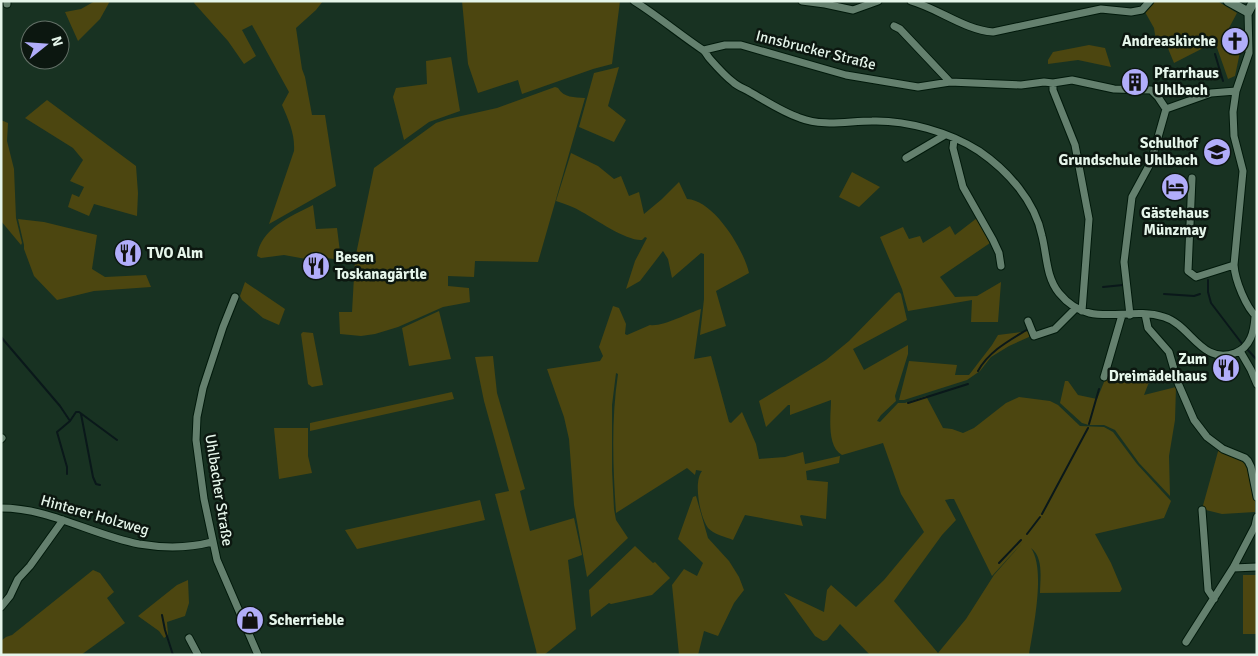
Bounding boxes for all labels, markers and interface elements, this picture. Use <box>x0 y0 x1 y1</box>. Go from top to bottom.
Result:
north arrow <box>20 20 70 70</box>
street label: Innsbrucker Straße <box>754 26 878 74</box>
church icon: Andreaskirche <box>1220 26 1250 56</box>
place label: Andreaskirche <box>1122 32 1216 50</box>
text: N <box>47 34 67 48</box>
place label: Pfarrhaus Uhlbach <box>1154 64 1219 99</box>
building icon: Pfarrhaus Uhlbach <box>1120 67 1150 97</box>
place label: Schulhof Grundschule Uhlbach <box>1058 134 1200 169</box>
school or university icon: Schulhof Grundschule Uhlbach <box>1202 137 1232 167</box>
hotel icon: Gästehaus Münzmay <box>1160 172 1190 202</box>
place label: Gästehaus Münzmay <box>1141 204 1209 239</box>
restaurant icon: TVO Alm <box>113 238 143 268</box>
place label: TVO Alm <box>147 244 203 262</box>
place label: Besen Toskanagärtle <box>335 248 427 283</box>
restaurant icon: Besen Toskanagärtle <box>301 251 331 281</box>
place label: Zum Dreimädelhaus <box>1109 350 1207 385</box>
restaurant icon: Zum Dreimädelhaus <box>1211 353 1241 383</box>
street label: Uhlbacher Straße <box>201 433 237 547</box>
street label: Hinterer Holzweg <box>39 491 151 539</box>
shop icon: Scherrieble <box>235 605 265 635</box>
place label: Scherrieble <box>269 611 344 629</box>

